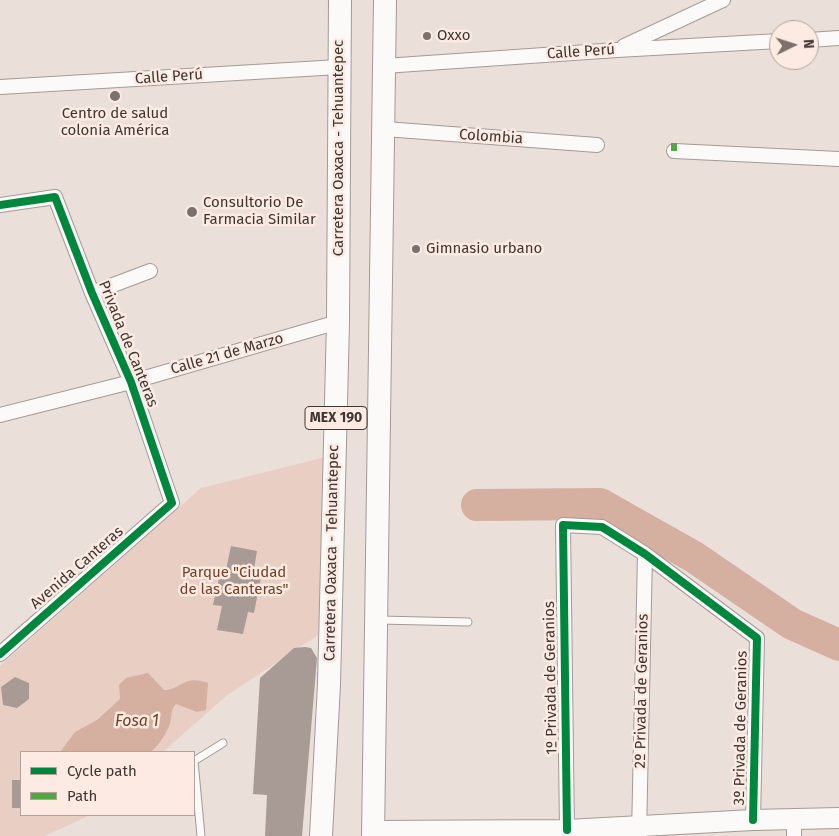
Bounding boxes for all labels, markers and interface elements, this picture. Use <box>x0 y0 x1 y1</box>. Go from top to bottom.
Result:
north arrow <box>769 20 819 70</box>
place label: Oxxo <box>437 27 470 45</box>
marker: Oxxo <box>421 30 433 42</box>
text: N <box>800 39 817 49</box>
street label: Carretera Oaxaca - Tehuantepec <box>330 40 348 256</box>
street label: Calle Perú <box>546 41 616 63</box>
street label: Calle Perú <box>134 66 204 88</box>
marker: Centro de salud colonia América <box>108 89 122 103</box>
place label: Centro de salud colonia América <box>61 105 169 140</box>
street label: Colombia <box>458 126 524 148</box>
place label: Consultorio De Farmacia Similar <box>203 194 316 229</box>
marker: Consultorio De Farmacia Similar <box>185 205 199 219</box>
place label: Gimnasio urbano <box>426 240 542 258</box>
marker: Gimnasio urbano <box>410 243 422 255</box>
street label: Privada de Canteras <box>94 278 162 410</box>
street label: Calle 21 de Marzo <box>169 329 285 379</box>
road number: MEX 190 <box>305 406 367 429</box>
street label: Carretera Oaxaca - Tehuantepec <box>321 445 343 661</box>
street label: Avenida Canteras <box>27 523 127 613</box>
park label: Parque "Ciudad de las Canteras" <box>179 564 289 599</box>
street label: 1º Privada de Geranios <box>541 601 561 755</box>
street label: 2º Privada de Geranios <box>632 613 652 769</box>
street label: 3º Privada de Geranios <box>731 650 751 806</box>
water label: Fosa 1 <box>115 712 159 732</box>
legend <box>20 751 195 816</box>
text: Cycle path <box>67 762 137 780</box>
text: Path <box>67 787 97 805</box>

